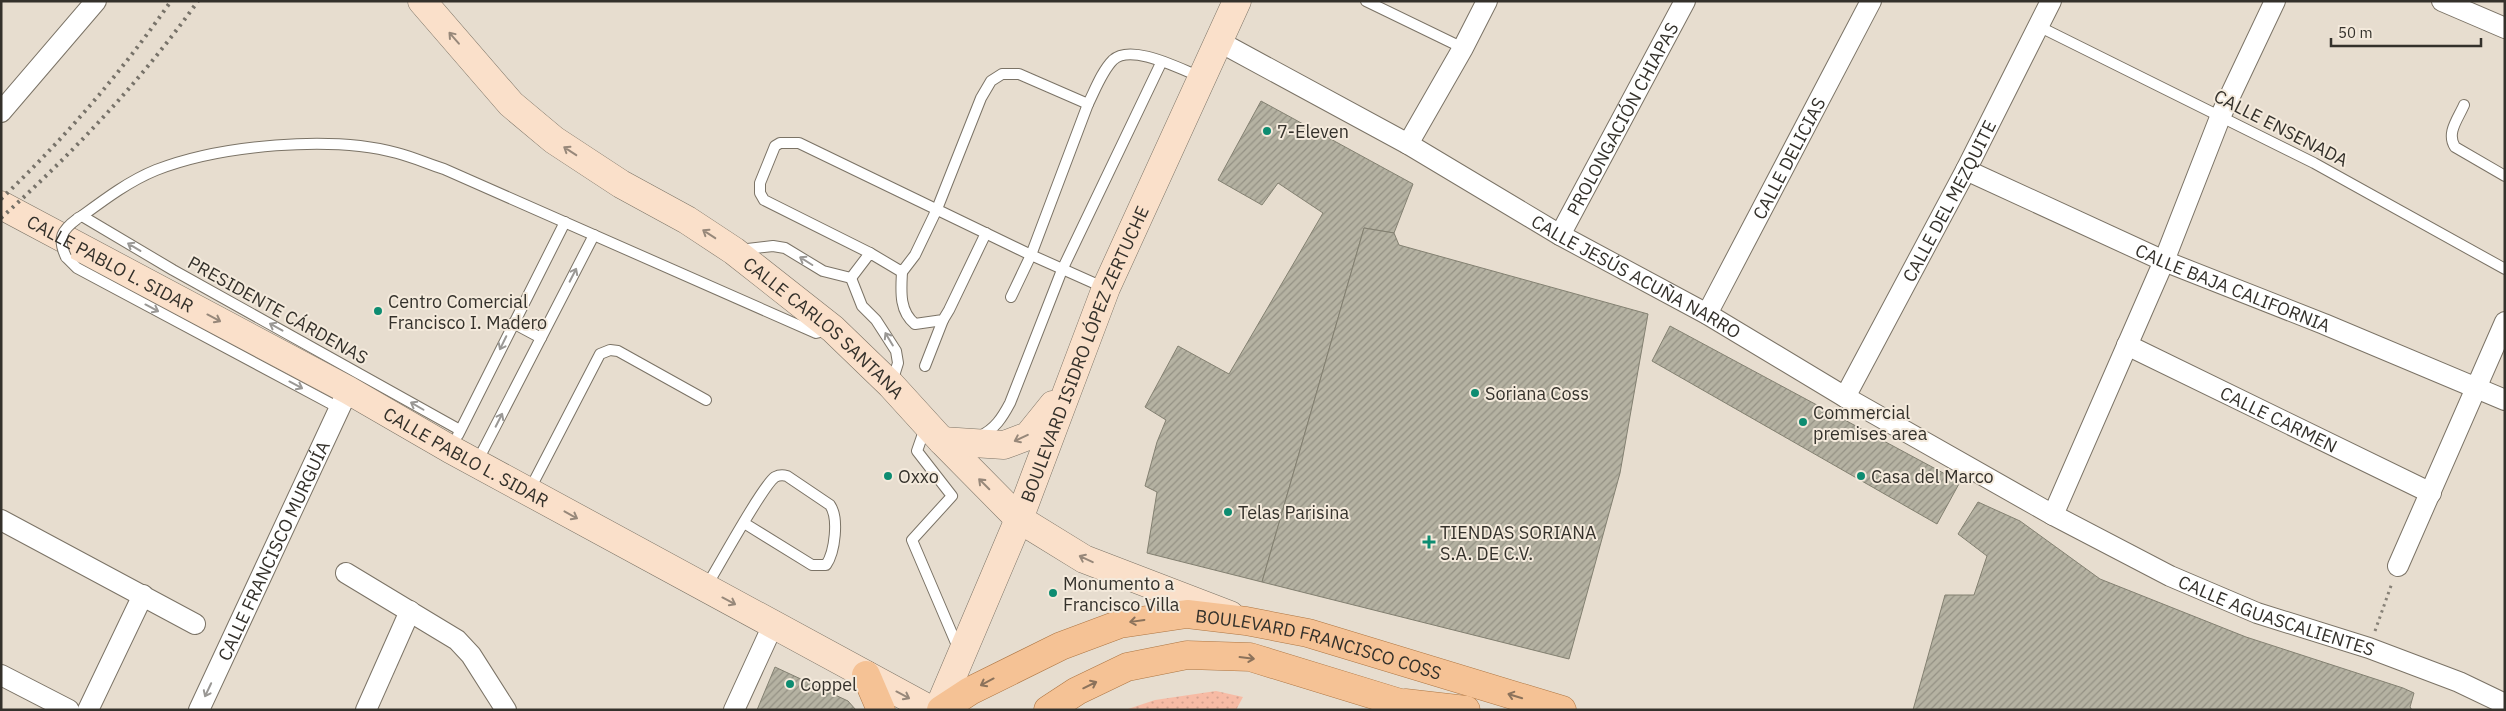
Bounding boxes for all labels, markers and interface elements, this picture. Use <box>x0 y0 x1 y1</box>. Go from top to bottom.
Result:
scale bar <box>2331 15 2481 47</box>
street label: PROLONGACIÓN CHIAPAS <box>1561 18 1683 219</box>
text: 50 m <box>2338 23 2373 42</box>
one-way arrow <box>449 32 460 45</box>
street label: CALLE ENSENADA <box>2210 84 2352 172</box>
street label: CALLE DELICIAS <box>1747 93 1830 223</box>
street label: CALLE DEL MEZQUITE <box>1897 116 2001 286</box>
place label: 7-Eleven <box>1277 120 1349 143</box>
marker: 7-Eleven <box>1261 125 1273 137</box>
one-way arrow <box>564 145 578 155</box>
street label: BOULEVARD ISIDRO LÓPEZ ZERTUCHE <box>1015 202 1154 505</box>
street label: CALLE JESÚS ACUÑA NARRO <box>1527 209 1745 343</box>
street label: CALLE PABLO L. SIDAR <box>23 210 198 317</box>
one-way arrow <box>703 229 717 239</box>
street label: CALLE BAJA CALIFORNIA <box>2132 238 2335 337</box>
one-way arrow <box>128 242 142 252</box>
street label: PRESIDENTE CÁRDENAS <box>184 251 372 369</box>
street label: CALLE CARLOS SANTANA <box>739 252 909 404</box>
one-way arrow <box>799 256 813 266</box>
one-way arrow <box>568 268 578 283</box>
place label: Centro Comercial Francisco I. Madero <box>388 290 547 334</box>
one-way arrow <box>145 303 160 313</box>
marker: Centro Comercial Francisco I. Madero <box>372 305 384 317</box>
one-way arrow <box>206 314 221 323</box>
one-way arrow <box>269 322 283 332</box>
one-way arrow <box>884 332 895 346</box>
one-way arrow <box>498 335 507 350</box>
one-way arrow <box>288 381 303 390</box>
street label: CALLE CARMEN <box>2217 381 2341 457</box>
place label: Soriana Coss <box>1485 382 1589 405</box>
marker: Soriana Coss <box>1469 387 1481 399</box>
one-way arrow <box>411 401 425 411</box>
place label: Commercial premises area <box>1813 401 1928 445</box>
street label: CALLE PABLO L. SIDAR <box>379 402 553 512</box>
one-way arrow <box>495 413 504 428</box>
marker: Commercial premises area <box>1797 416 1809 428</box>
one-way arrow <box>1014 434 1029 443</box>
street label: CALLE FRANCISCO MURGUÍA <box>212 436 335 664</box>
place label: Oxxo <box>898 465 939 488</box>
place label: Casa del Marco <box>1871 465 1994 488</box>
marker: Oxxo <box>882 470 894 482</box>
marker: Casa del Marco <box>1855 470 1867 482</box>
one-way arrow <box>978 478 991 490</box>
place label: Telas Parisina <box>1238 501 1349 524</box>
marker: Telas Parisina <box>1222 506 1234 518</box>
one-way arrow <box>563 511 578 520</box>
place label: TIENDAS SORIANA S.A. DE C.V. <box>1440 521 1597 565</box>
marker: TIENDAS SORIANA S.A. DE C.V. <box>1422 535 1436 549</box>
one-way arrow <box>1079 554 1094 564</box>
street label: CALLE AGUASCALIENTES <box>2175 569 2378 661</box>
place label: Monumento a Francisco Villa <box>1063 572 1180 616</box>
marker: Monumento a Francisco Villa <box>1047 587 1059 599</box>
one-way arrow <box>721 597 736 606</box>
street label: BOULEVARD FRANCISCO COSS <box>1194 604 1444 684</box>
one-way arrow <box>1129 616 1145 626</box>
one-way arrow <box>1239 653 1255 663</box>
place label: Coppel <box>800 673 857 696</box>
marker: Coppel <box>784 678 796 690</box>
one-way arrow <box>980 678 995 687</box>
one-way arrow <box>1082 680 1097 689</box>
one-way arrow <box>203 682 212 697</box>
one-way arrow <box>1508 690 1524 700</box>
one-way arrow <box>895 691 910 700</box>

